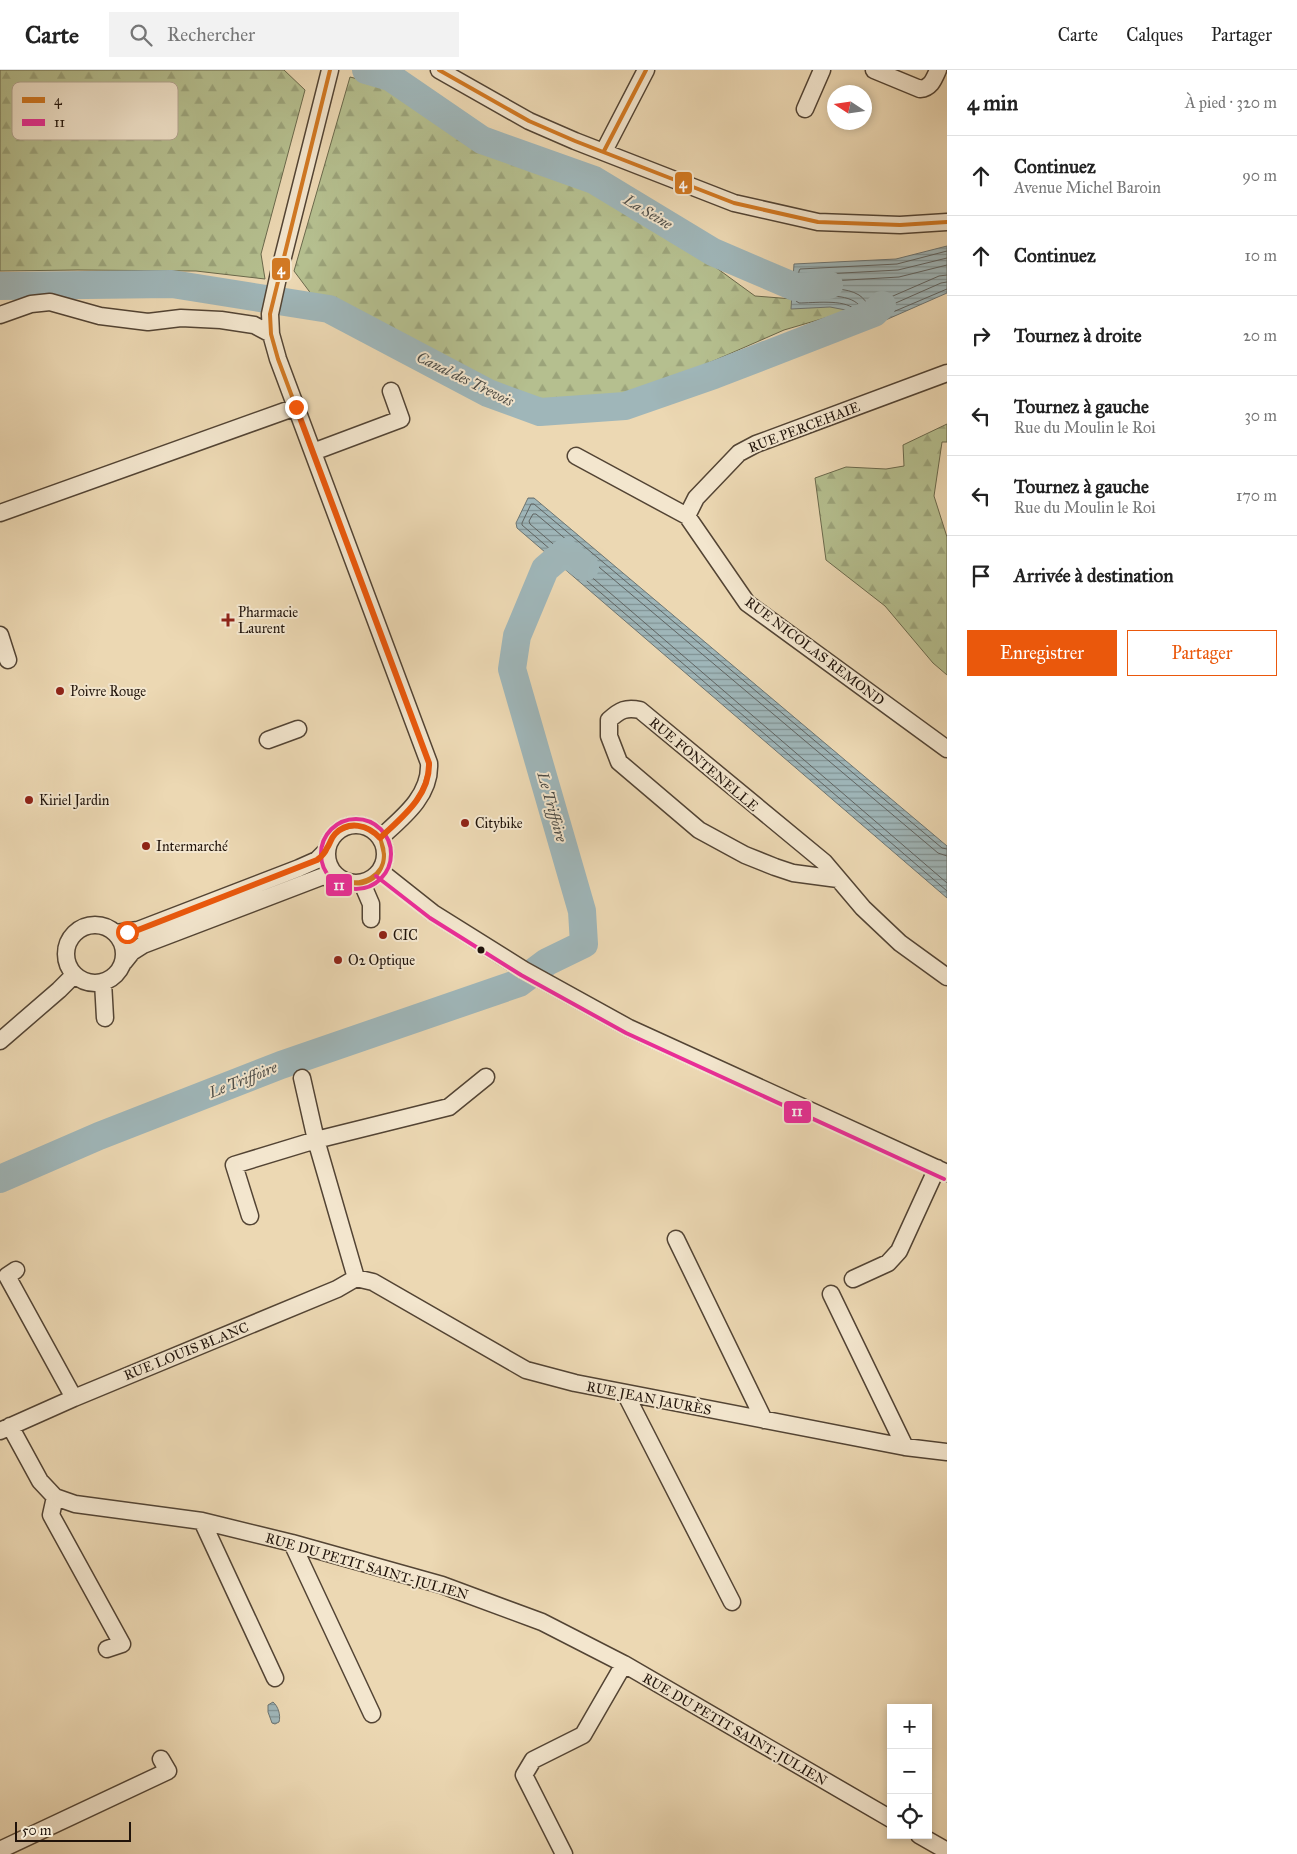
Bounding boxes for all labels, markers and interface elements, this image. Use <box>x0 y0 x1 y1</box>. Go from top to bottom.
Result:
search box <box>109 12 459 57</box>
text: Carte <box>25 20 79 50</box>
icon: search <box>127 21 155 49</box>
text: Rechercher <box>167 23 255 46</box>
text: Carte <box>1058 24 1098 46</box>
text: Calques <box>1126 24 1183 46</box>
text: Partager <box>1211 24 1272 46</box>
legend <box>12 82 178 140</box>
north arrow <box>827 85 872 130</box>
text: 4 min <box>967 90 1018 116</box>
text: 4 <box>54 92 63 109</box>
text: À pied · 320 m <box>1185 93 1277 112</box>
text: 11 <box>54 114 66 131</box>
text: Continuez <box>1014 155 1096 178</box>
icon: ahead <box>967 162 995 190</box>
text: 90 m <box>1242 166 1277 185</box>
line badge: 4 <box>674 171 693 195</box>
text: 4 <box>679 175 688 193</box>
text: Avenue Michel Baroin <box>1014 178 1161 197</box>
water label: La Seine <box>620 190 676 234</box>
icon: ahead <box>967 242 995 270</box>
text: Continuez <box>1014 244 1096 267</box>
text: 10 m <box>1245 246 1277 265</box>
line badge: 4 <box>271 257 291 281</box>
text: 4 <box>277 261 286 279</box>
icon: right <box>967 322 995 350</box>
text: Tournez à droite <box>1014 324 1142 347</box>
text: 20 m <box>1243 326 1277 345</box>
water label: Canal des Trevois <box>414 348 517 410</box>
text: Tournez à gauche <box>1014 395 1149 418</box>
route end <box>285 396 308 419</box>
street label: RUE PERCEHAIE <box>746 398 862 457</box>
icon: left <box>967 402 995 430</box>
text: 30 m <box>1244 406 1277 425</box>
text: Rue du Moulin le Roi <box>1014 418 1156 437</box>
text: Tournez à gauche <box>1014 475 1149 498</box>
icon: left <box>967 482 995 510</box>
text: 170 m <box>1236 486 1277 505</box>
text: Rue du Moulin le Roi <box>1014 498 1156 517</box>
icon: arrive <box>967 562 995 590</box>
text: Arrivée à destination <box>1014 564 1173 587</box>
street label: RUE NICOLAS REMOND <box>742 593 888 709</box>
place label: Pharmacie Laurent <box>238 604 298 637</box>
marker: Pharmacie Laurent <box>222 614 234 626</box>
button: Enregistrer <box>967 630 1117 676</box>
button: Partager <box>1127 630 1277 676</box>
place label: Poivre Rouge <box>70 683 146 700</box>
marker: Poivre Rouge <box>54 685 66 697</box>
street label: RUE FONTENELLE <box>646 714 762 815</box>
water label: Le Triffoire <box>533 769 571 844</box>
place label: Kiriel Jardin <box>39 792 110 810</box>
marker: Kiriel Jardin <box>23 794 35 806</box>
place label: Citybike <box>475 815 523 832</box>
marker: Citybike <box>459 817 471 829</box>
place label: Intermarché <box>156 838 228 855</box>
marker: Intermarché <box>140 840 152 852</box>
line badge: 11 <box>325 873 353 897</box>
text: 11 <box>333 877 345 894</box>
route start <box>116 921 139 944</box>
place label: CIC <box>393 927 418 944</box>
marker: CIC <box>377 929 389 941</box>
unlabelled marker <box>476 945 486 955</box>
place label: O2 Optique <box>348 952 415 970</box>
marker: O2 Optique <box>332 954 344 966</box>
water label: Le Triffoire <box>205 1058 280 1102</box>
line badge: 11 <box>783 1100 812 1124</box>
text: 11 <box>791 1103 803 1120</box>
street label: RUE LOUIS BLANC <box>121 1319 251 1384</box>
street label: RUE JEAN JAURÈS <box>585 1376 713 1420</box>
street label: RUE DU PETIT SAINT-JULIEN <box>263 1529 470 1605</box>
street label: RUE DU PETIT SAINT-JULIEN <box>639 1669 830 1790</box>
map controls <box>887 1704 932 1839</box>
button: + <box>887 1704 932 1749</box>
button: − <box>887 1749 932 1794</box>
button: locate <box>887 1794 932 1839</box>
scale bar <box>15 1819 131 1842</box>
text: 50 m <box>22 1822 51 1839</box>

